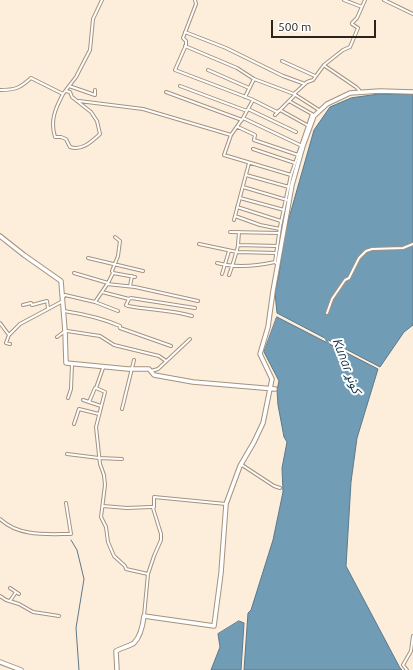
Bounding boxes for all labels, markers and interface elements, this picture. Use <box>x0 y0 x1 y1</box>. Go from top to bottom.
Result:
scale bar <box>273 12 378 38</box>
text: 500 m <box>278 20 311 33</box>
water label: Kunar کونړ <box>330 337 364 395</box>

